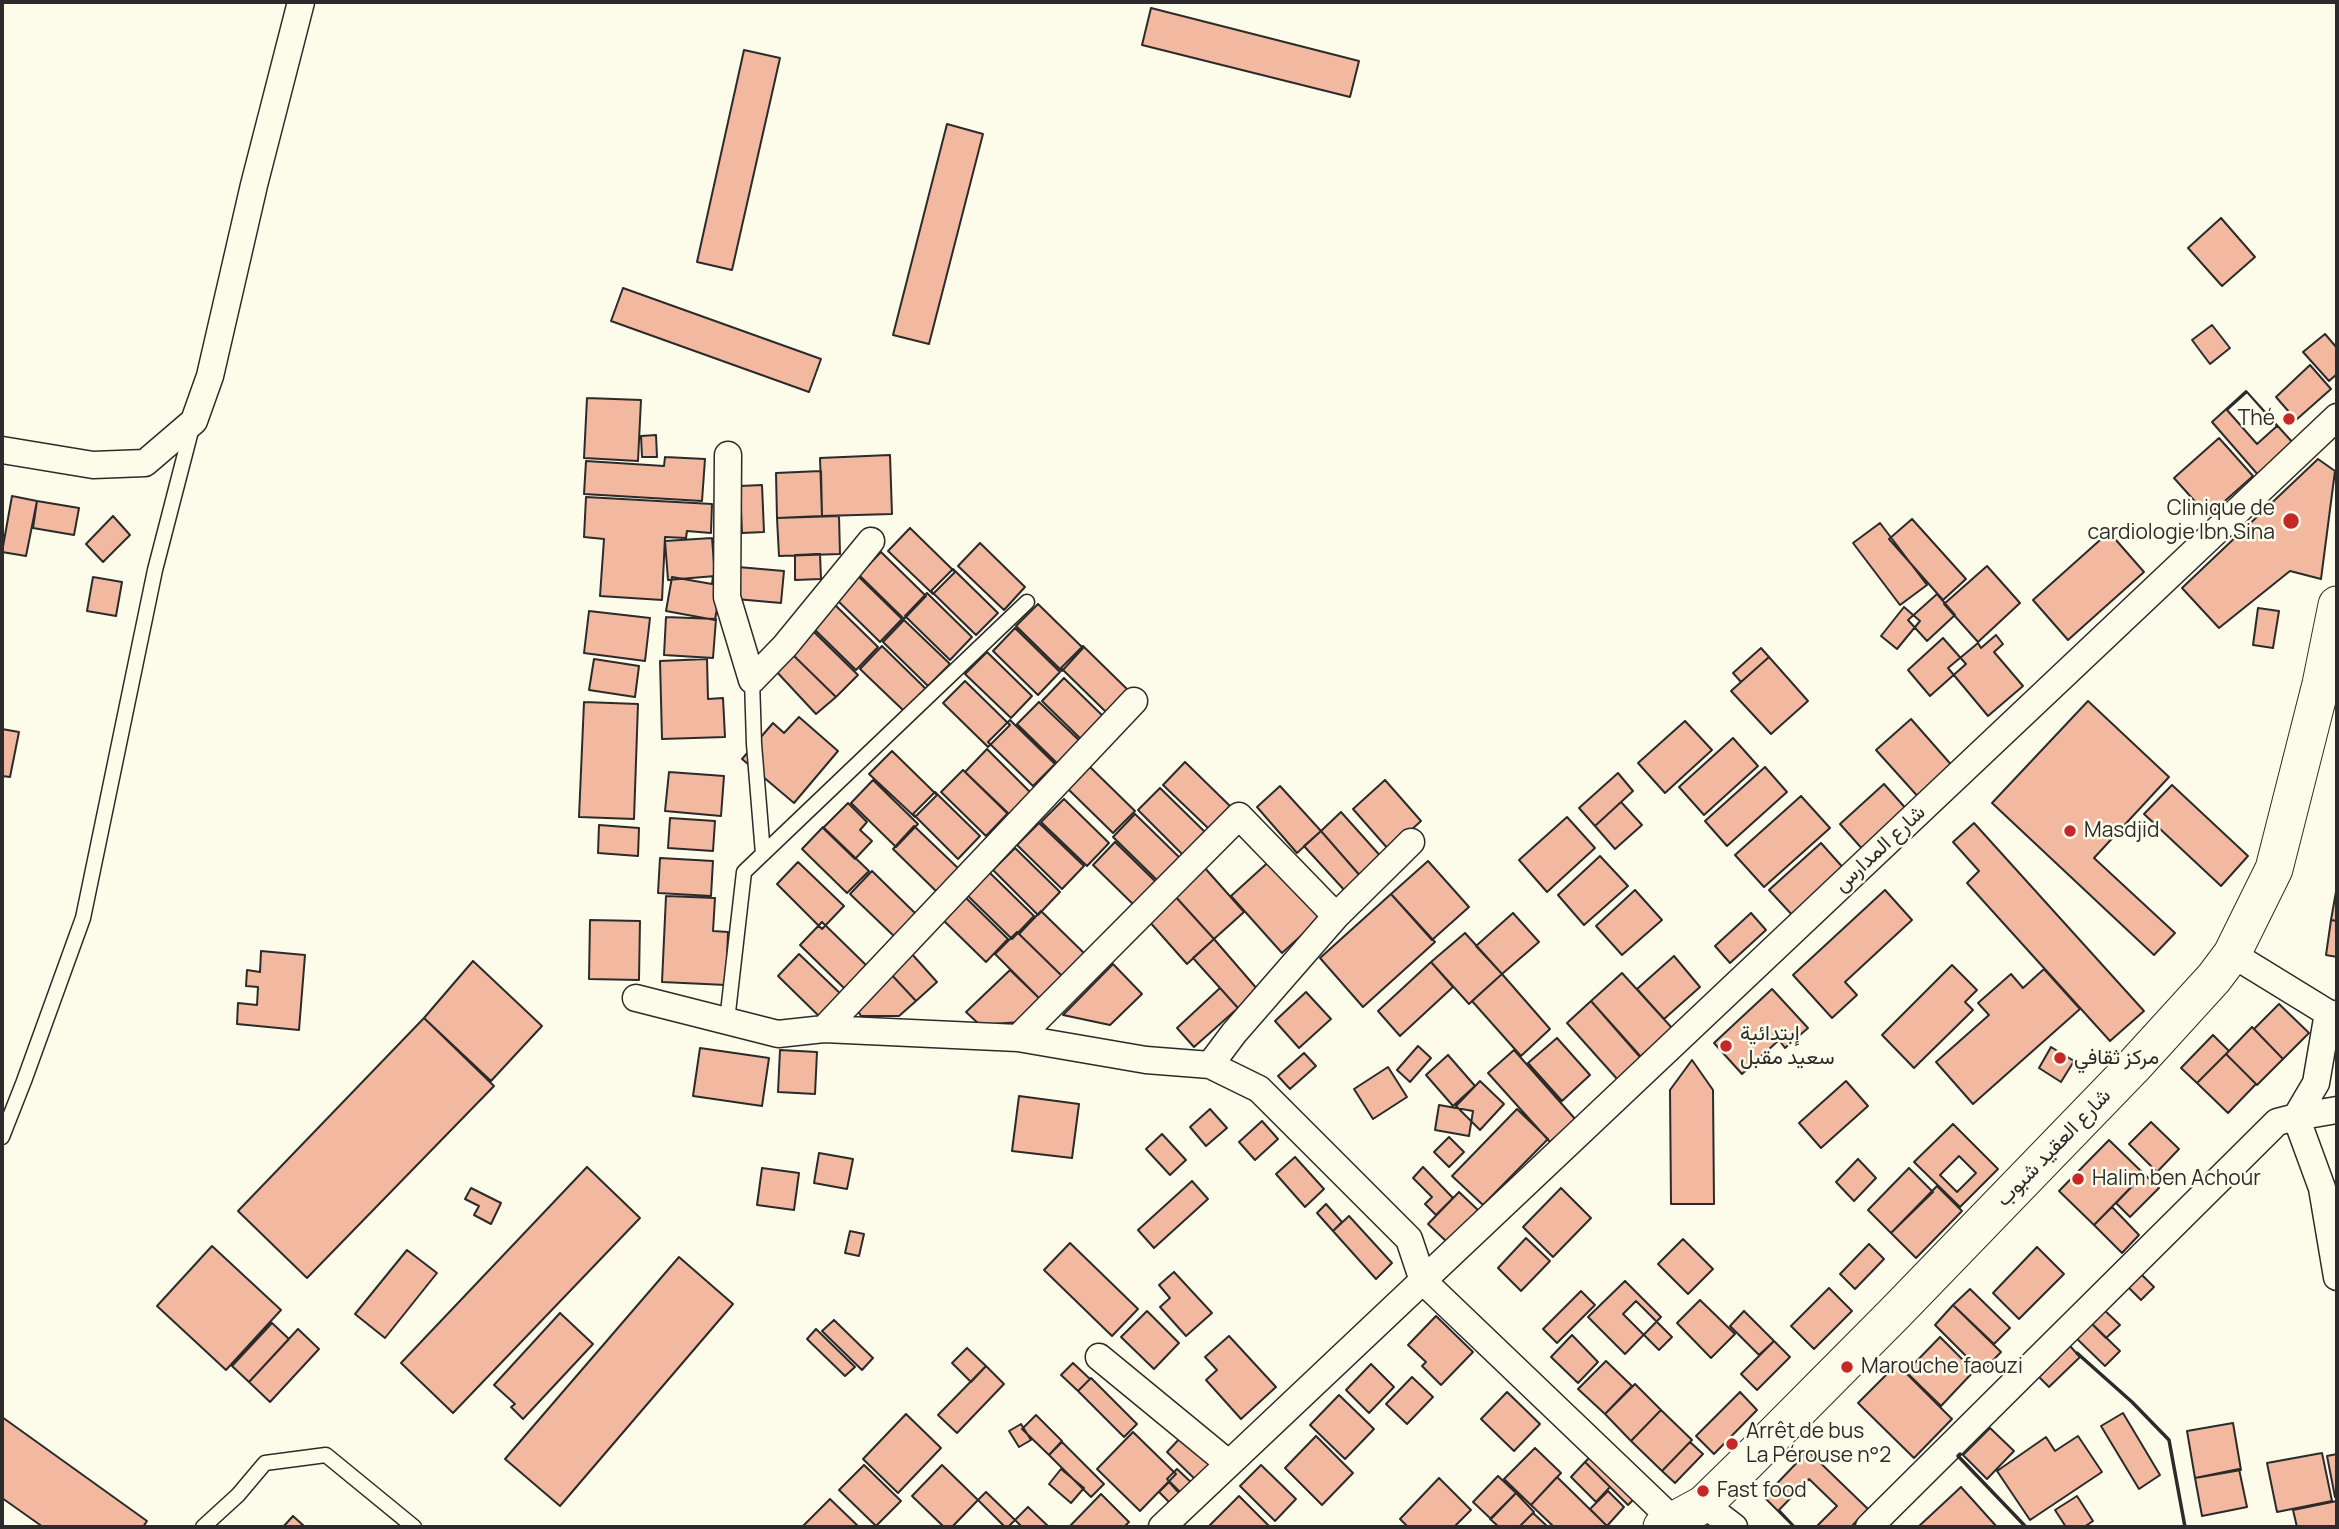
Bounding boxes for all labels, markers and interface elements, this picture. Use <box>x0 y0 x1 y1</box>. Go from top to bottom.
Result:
place label: Thé <box>2238 406 2275 432</box>
marker: Thé <box>2281 411 2297 427</box>
place label: Clinique de cardiologie Ibn Sina <box>2088 496 2275 546</box>
marker: Clinique de cardiologie Ibn Sina <box>2281 511 2301 531</box>
street label: شارع المدارس <box>1829 800 1931 898</box>
place label: Masdjid <box>2084 818 2159 844</box>
marker: Masdjid <box>2062 823 2078 839</box>
place label: إبتدائية سعيد مقبل <box>1740 1021 1835 1071</box>
marker: إبتدائية سعيد مقبل <box>1718 1038 1734 1054</box>
place label: مركز ثقافي <box>2074 1045 2159 1071</box>
marker: مركز ثقافي <box>2052 1050 2068 1066</box>
street label: شارع العقيد شبوب <box>1991 1084 2117 1212</box>
place label: Halim ben Achour <box>2092 1166 2261 1192</box>
marker: Halim ben Achour <box>2070 1171 2086 1187</box>
place label: Marouche faouzi <box>1861 1354 2023 1380</box>
marker: Marouche faouzi <box>1839 1359 1855 1375</box>
place label: Arrêt de bus La Pérouse n°2 <box>1746 1419 1891 1469</box>
marker: Arrêt de bus La Pérouse n°2 <box>1724 1436 1740 1452</box>
place label: Fast food <box>1717 1478 1807 1504</box>
marker: Fast food <box>1695 1483 1711 1499</box>

